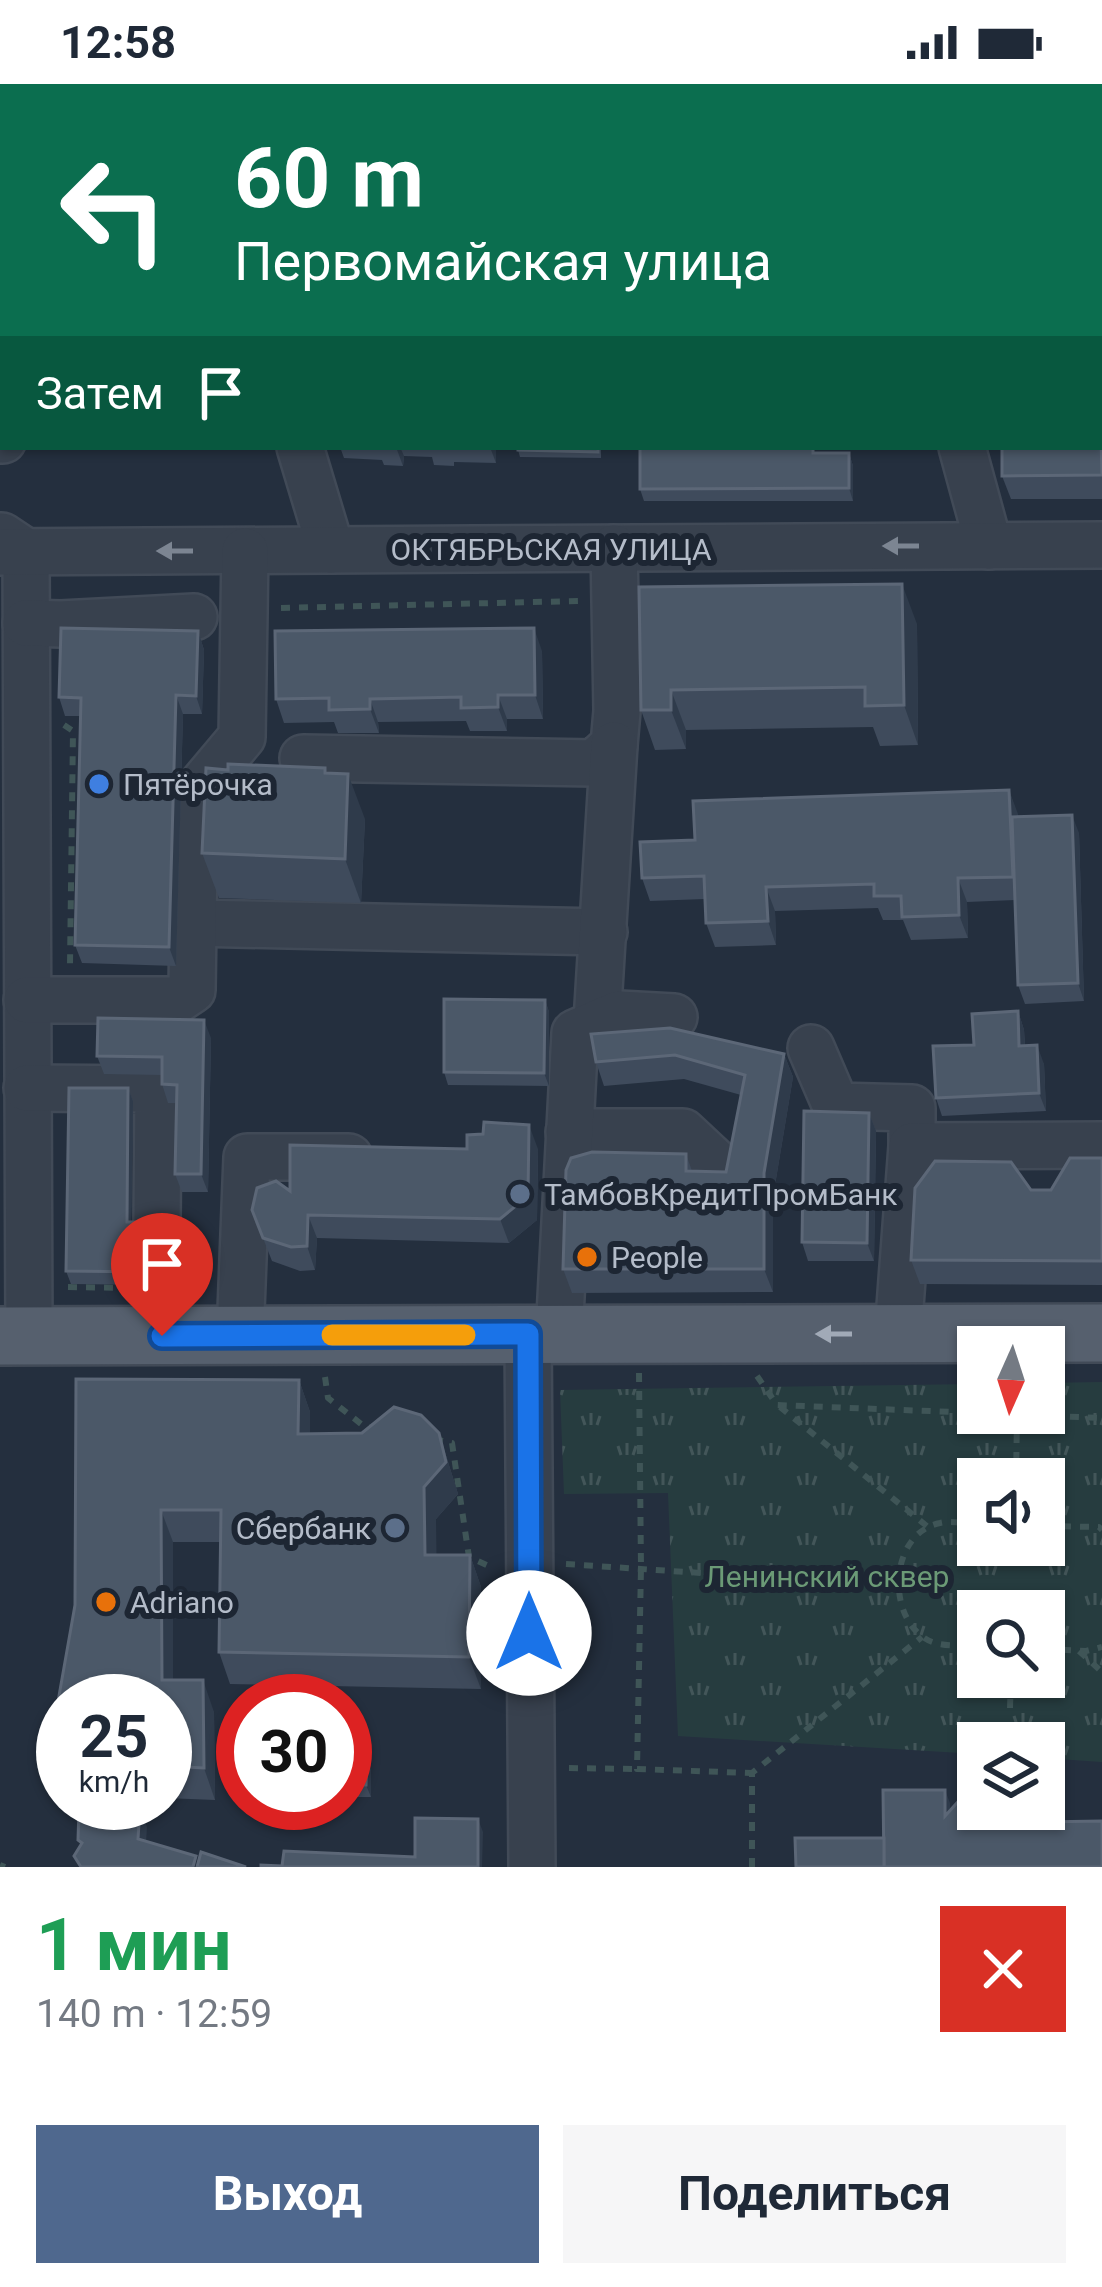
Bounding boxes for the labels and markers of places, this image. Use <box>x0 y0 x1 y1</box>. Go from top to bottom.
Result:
place label: Пятёрочка <box>123 767 273 802</box>
marker: Пятёрочка <box>86 771 112 797</box>
place label: ТамбовКредитПромБанк <box>544 1177 898 1212</box>
marker: ТамбовКредитПромБанк <box>507 1181 533 1207</box>
pin <box>111 1213 213 1336</box>
place label: People <box>611 1240 703 1275</box>
marker: People <box>574 1244 600 1270</box>
place label: Сбербанк <box>236 1511 371 1546</box>
marker: Сбербанк <box>382 1515 408 1541</box>
place label: Adriano <box>130 1585 234 1620</box>
marker: Adriano <box>93 1589 119 1615</box>

